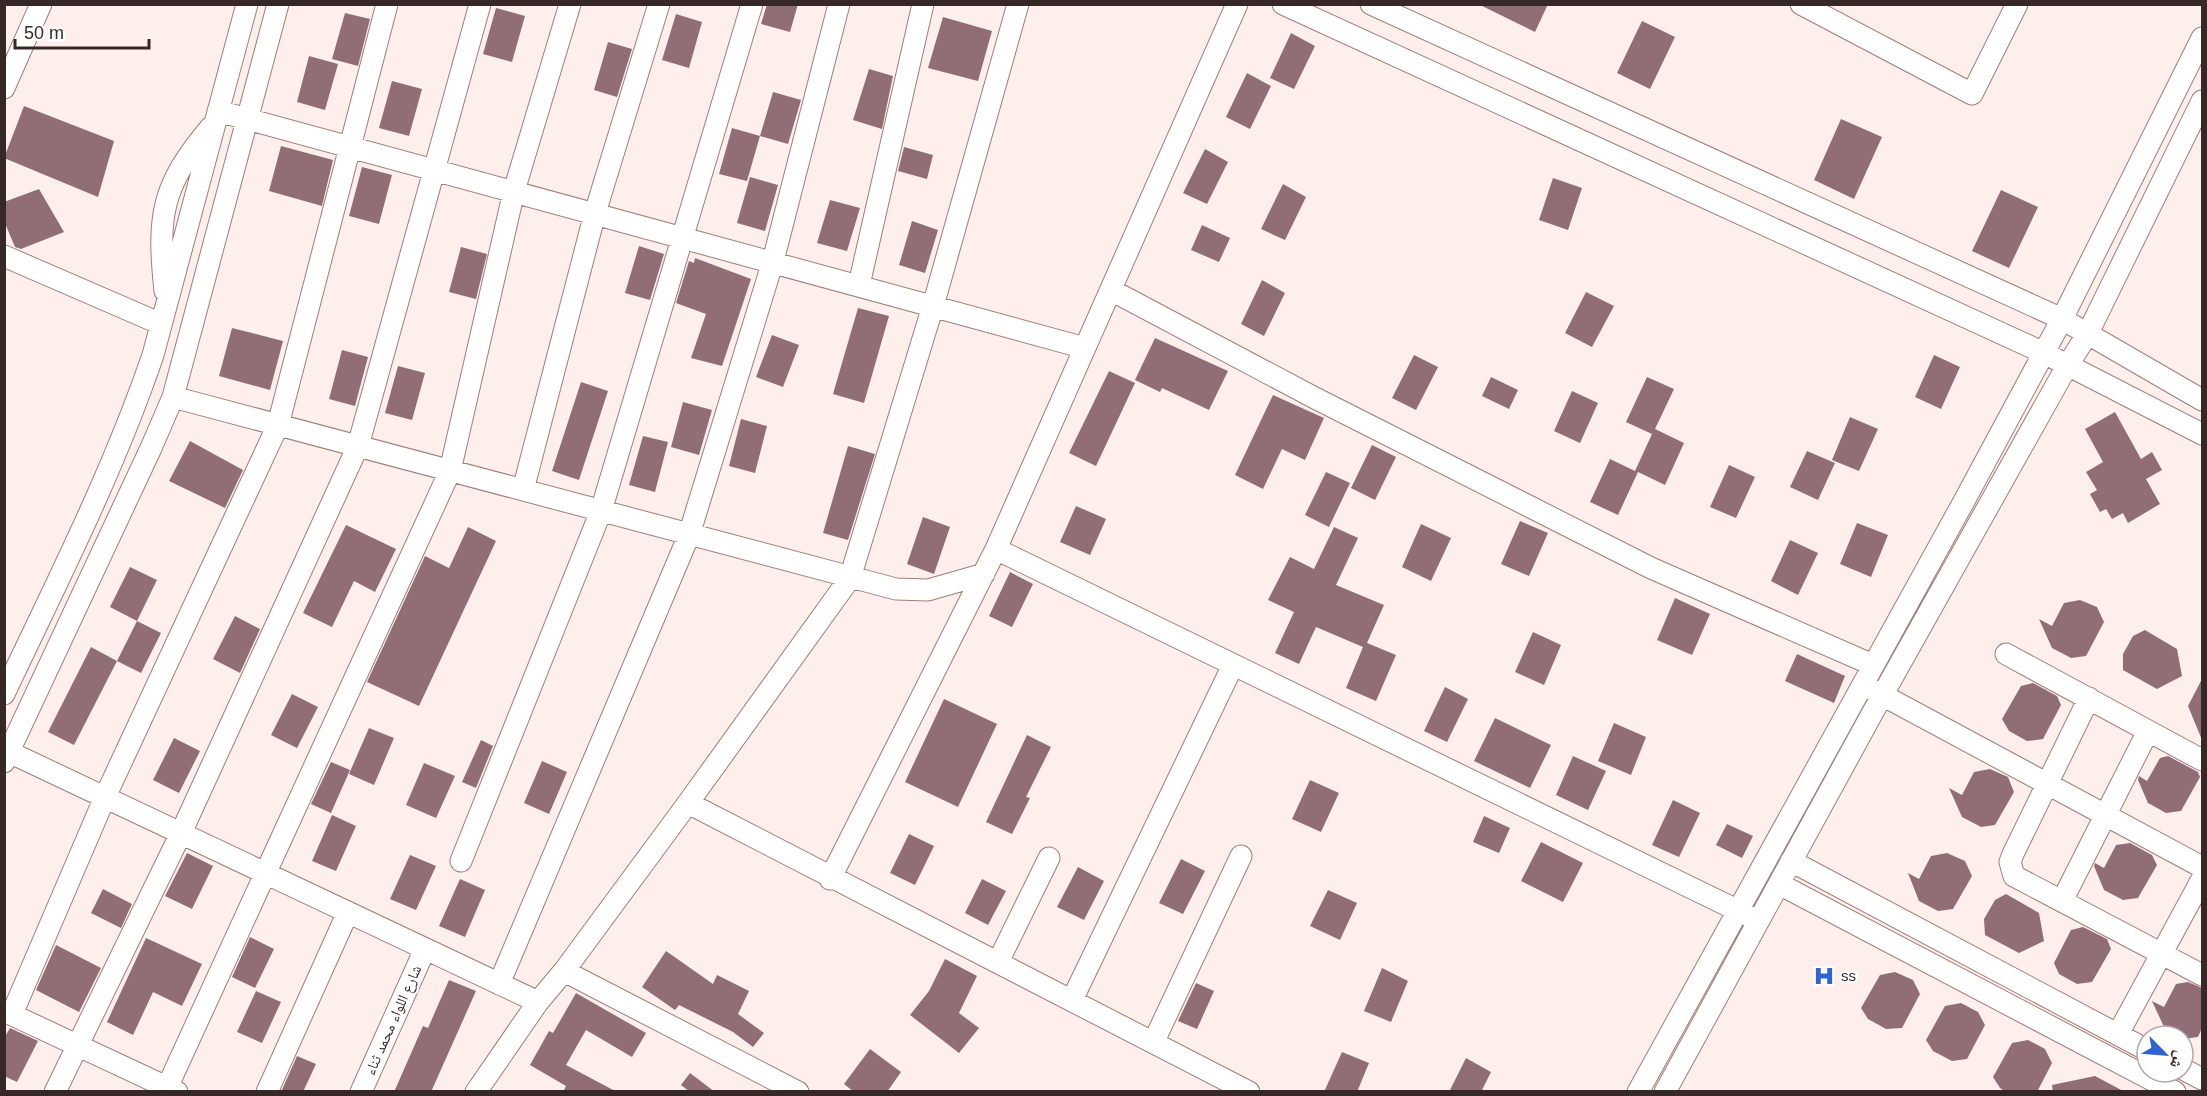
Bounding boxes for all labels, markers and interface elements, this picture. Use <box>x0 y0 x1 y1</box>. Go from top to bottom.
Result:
scale bar <box>15 12 148 50</box>
text: 50 m <box>24 23 64 43</box>
street label: شارع اللواء محمد ثناء <box>361 962 426 1078</box>
hospital icon: ss <box>1812 964 1836 988</box>
place label: ss <box>1841 967 1856 984</box>
north arrow <box>2135 1024 2195 1084</box>
text: ش <box>2166 1048 2189 1071</box>

